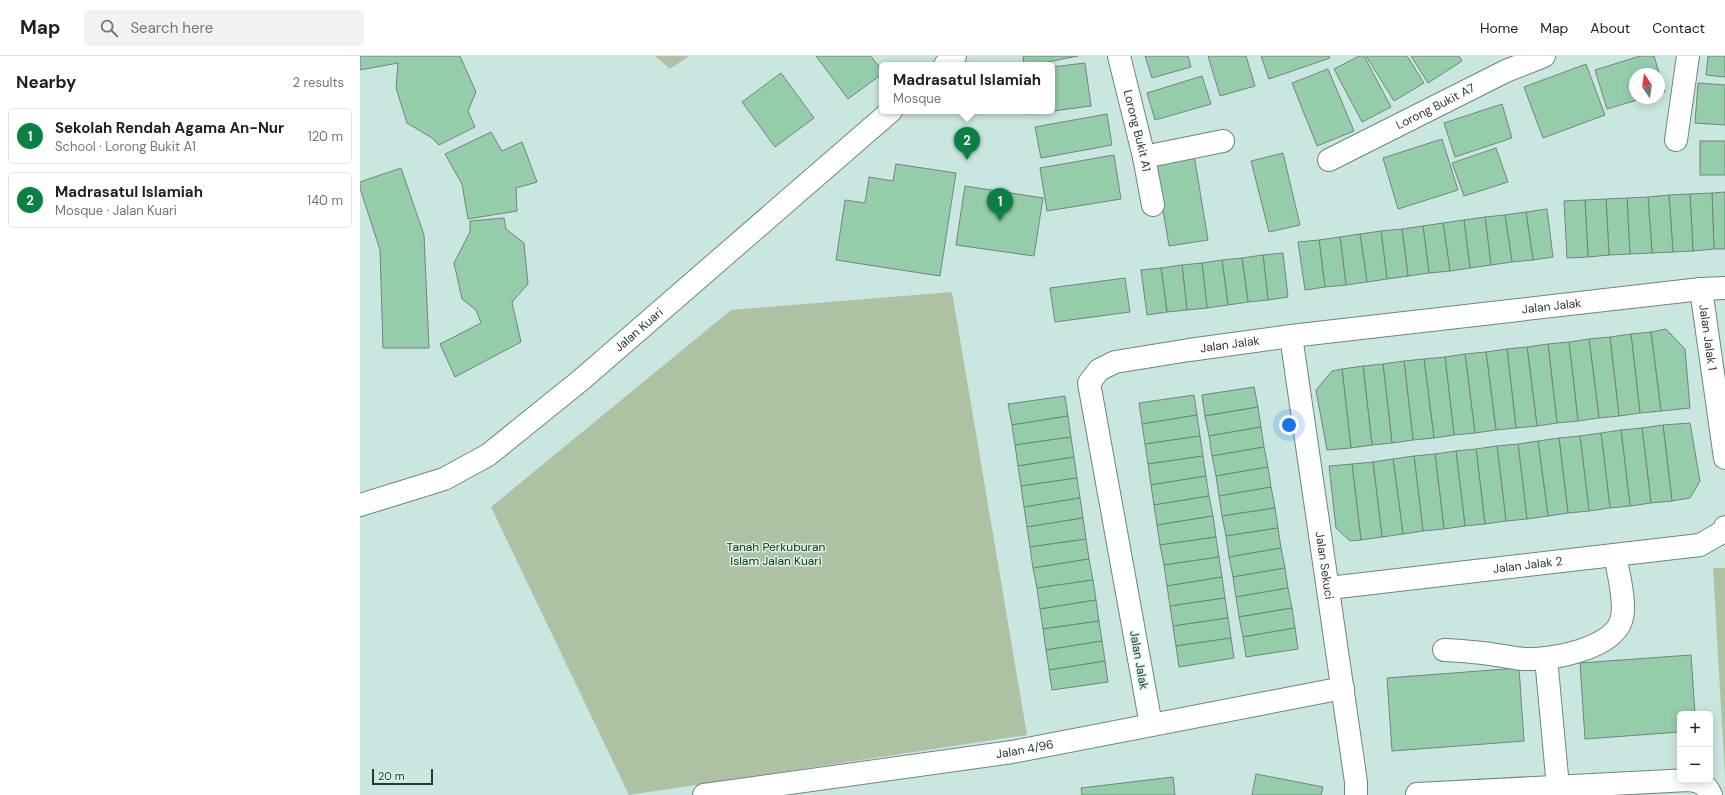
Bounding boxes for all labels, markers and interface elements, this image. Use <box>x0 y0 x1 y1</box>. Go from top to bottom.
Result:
search box <box>84 10 364 46</box>
text: Map <box>20 15 60 40</box>
icon: search <box>98 17 120 39</box>
text: Search here <box>130 18 213 38</box>
text: Home <box>1480 19 1518 37</box>
text: Map <box>1540 19 1568 37</box>
text: About <box>1590 19 1630 37</box>
text: Contact <box>1652 19 1705 37</box>
popup <box>879 62 1055 114</box>
north arrow <box>1629 68 1665 104</box>
text: Madrasatul Islamiah <box>893 70 1041 90</box>
text: Nearby <box>16 71 76 93</box>
text: 2 results <box>293 74 344 91</box>
street label: Lorong Bukit A7 <box>1393 80 1478 133</box>
street label: Lorong Bukit A1 <box>1120 88 1155 173</box>
text: Mosque <box>893 90 941 107</box>
text: Sekolah Rendah Agama An-Nur <box>55 118 284 138</box>
pin: 2 <box>954 127 980 160</box>
text: 1 <box>28 128 32 145</box>
text: 120 m <box>308 128 343 145</box>
text: School · Lorong Bukit A1 <box>55 138 196 155</box>
text: Madrasatul Islamiah <box>55 182 203 202</box>
pin: 1 <box>987 188 1013 221</box>
text: 2 <box>26 192 34 209</box>
text: 140 m <box>307 192 343 209</box>
text: Mosque · Jalan Kuari <box>55 202 177 219</box>
street label: Jalan Jalak <box>1521 295 1582 317</box>
street label: Jalan Jalak 1 <box>1695 303 1720 372</box>
street label: Jalan Kuari <box>611 304 667 355</box>
street label: Jalan Jalak <box>1199 332 1260 356</box>
your location <box>1279 415 1299 435</box>
street label: Jalan Sekuci <box>1312 531 1337 601</box>
park label: Tanah Perkuburan Islam Jalan Kuari <box>727 539 826 569</box>
street label: Jalan Jalak 2 <box>1492 553 1563 577</box>
street label: Jalan Jalak <box>1126 629 1152 691</box>
map controls <box>1677 711 1713 783</box>
button: + <box>1677 711 1713 747</box>
street label: Jalan 4/96 <box>995 736 1055 762</box>
button: − <box>1677 747 1713 783</box>
scale bar <box>372 767 433 786</box>
text: 20 m <box>378 769 404 783</box>

